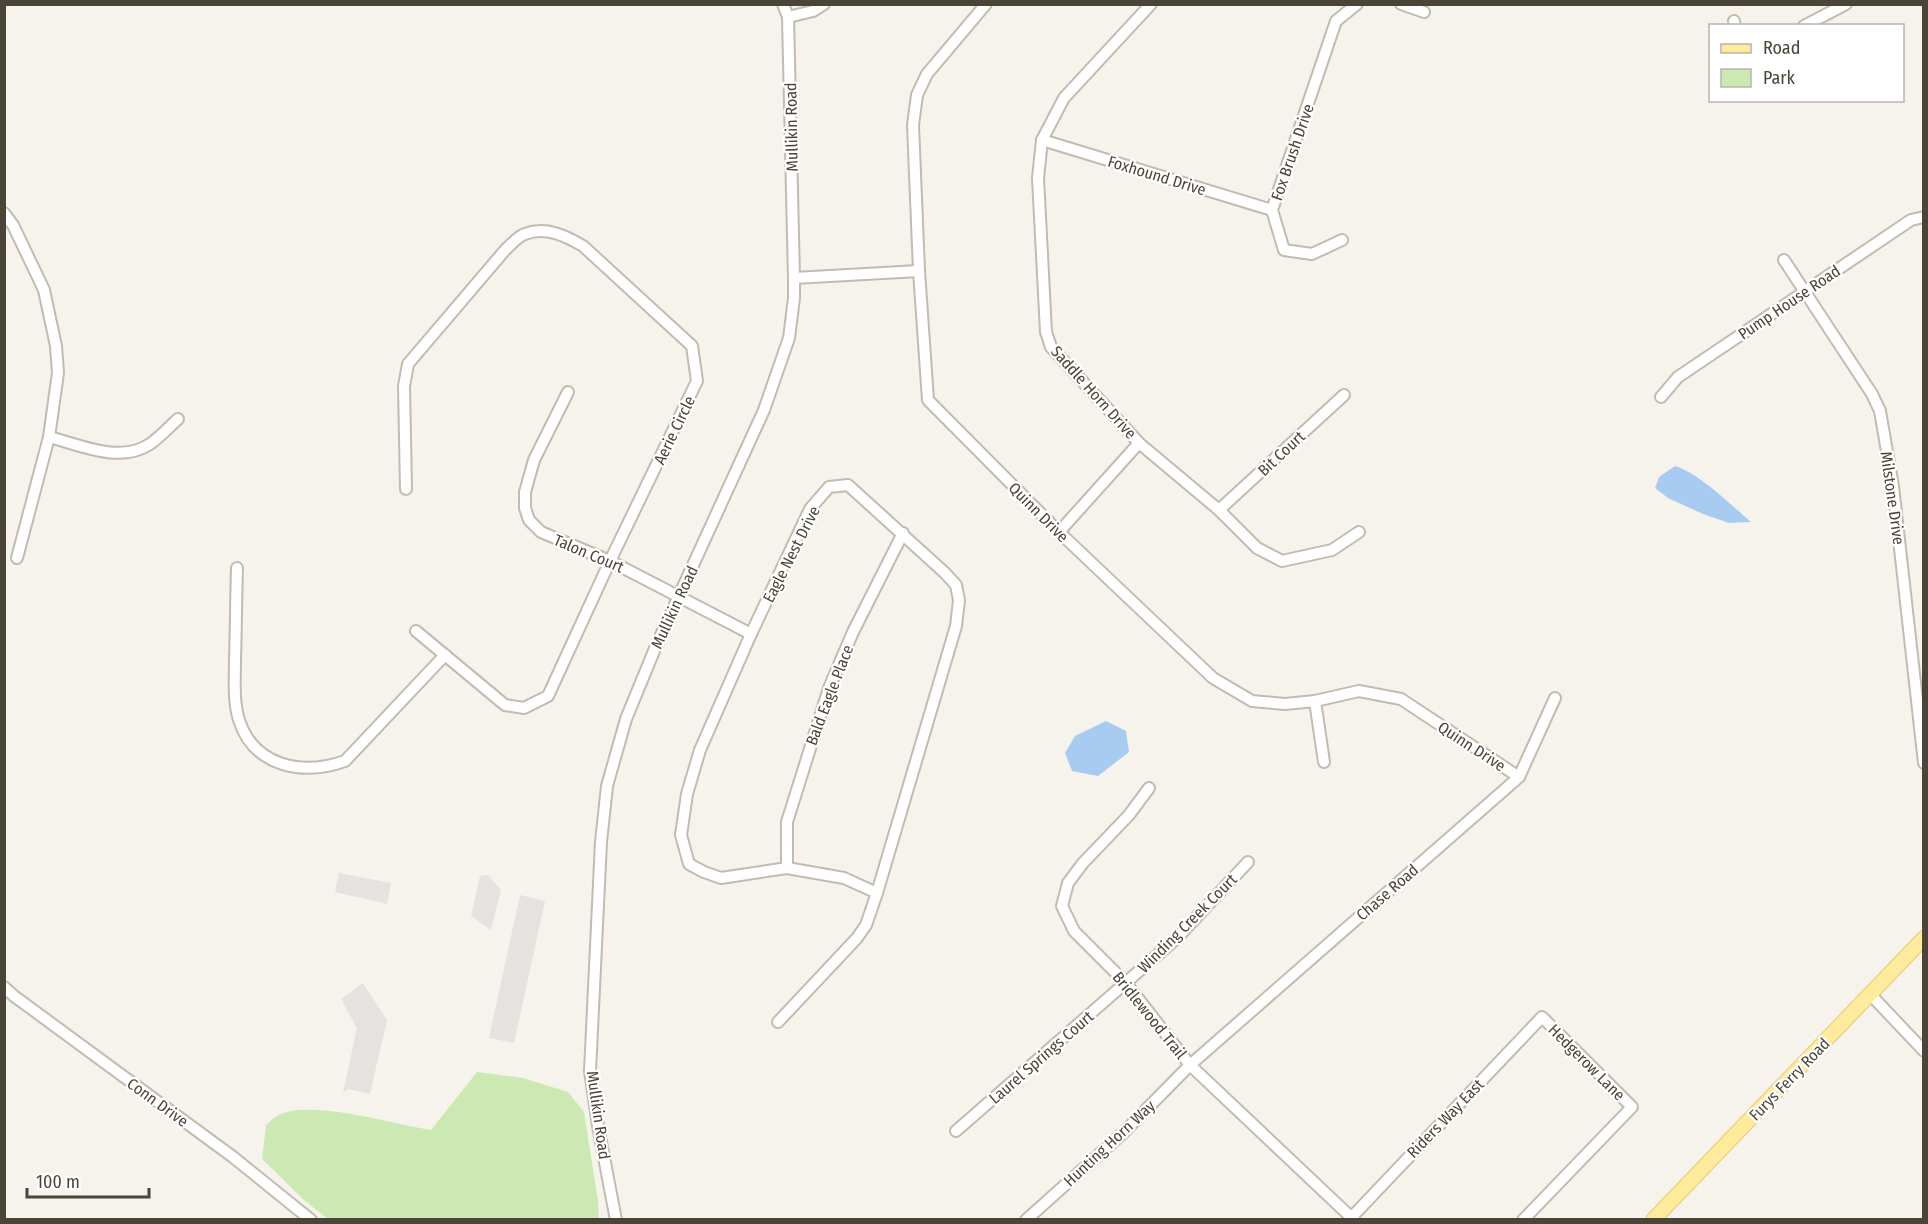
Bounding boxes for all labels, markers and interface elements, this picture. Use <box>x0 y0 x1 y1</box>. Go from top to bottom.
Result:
legend <box>1709 24 1904 102</box>
text: Road <box>1763 37 1800 59</box>
text: Park <box>1763 67 1796 89</box>
street label: Mullikin Road <box>781 82 802 172</box>
street label: Fox Brush Drive <box>1267 101 1318 203</box>
street label: Foxhound Drive <box>1105 152 1208 199</box>
street label: Pump House Road <box>1735 261 1844 344</box>
street label: Saddle Horn Drive <box>1047 342 1140 443</box>
street label: Aerie Circle <box>650 393 699 468</box>
street label: Bit Court <box>1254 426 1309 480</box>
street label: Milstone Drive <box>1877 450 1908 546</box>
street label: Quinn Drive <box>1005 478 1073 546</box>
street label: Eagle Nest Drive <box>759 503 824 606</box>
street label: Talon Court <box>551 530 627 577</box>
street label: Mullikin Road <box>647 563 702 652</box>
street label: Bald Eagle Place <box>802 642 857 748</box>
street label: Quinn Drive <box>1434 717 1509 775</box>
street label: Chase Road <box>1352 860 1422 924</box>
street label: Winding Creek Court <box>1134 869 1241 977</box>
street label: Bridlewood Trail <box>1109 968 1191 1063</box>
street label: Laurel Springs Court <box>985 1006 1098 1108</box>
street label: Hedgerow Lane <box>1544 1020 1629 1105</box>
street label: Furys Ferry Road <box>1745 1034 1834 1125</box>
street label: Mullikin Road <box>583 1070 614 1160</box>
street label: Conn Drive <box>124 1074 192 1131</box>
street label: Riders Way East <box>1403 1074 1488 1162</box>
street label: Hunting Horn Way <box>1060 1096 1159 1190</box>
scale bar <box>27 1161 148 1199</box>
text: 100 m <box>36 1171 80 1193</box>

